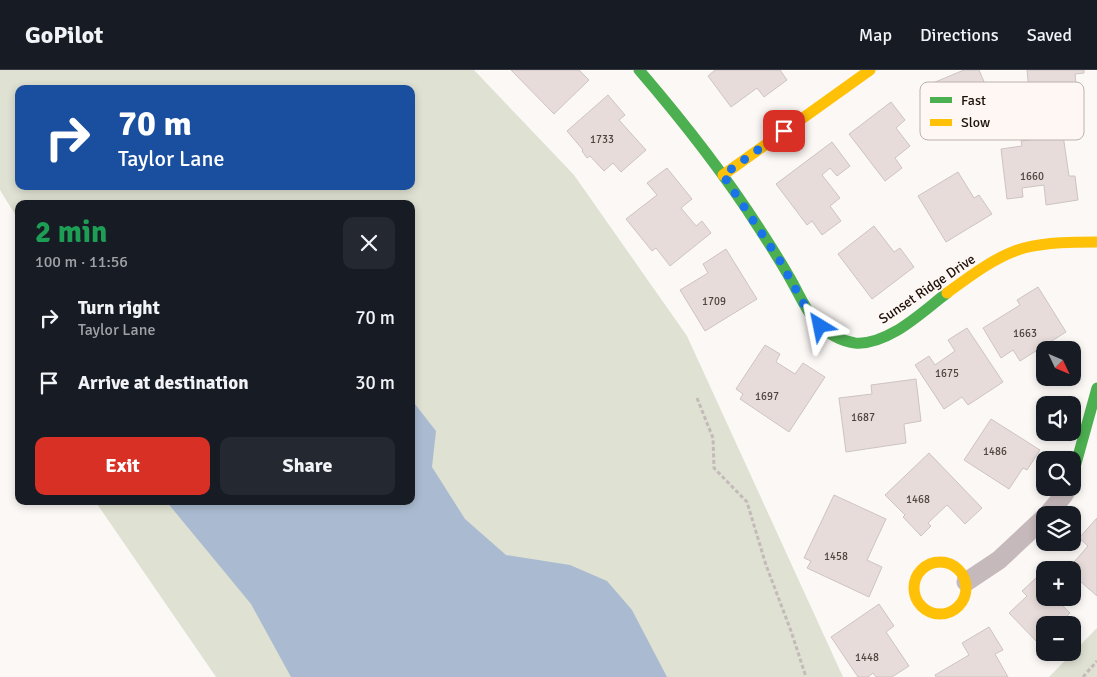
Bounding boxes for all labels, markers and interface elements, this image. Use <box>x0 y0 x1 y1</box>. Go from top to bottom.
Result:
text: GoPilot <box>25 20 103 50</box>
text: Map <box>859 24 892 46</box>
text: Directions <box>920 24 999 46</box>
text: Saved <box>1027 24 1072 46</box>
legend <box>920 82 1084 140</box>
text: Fast <box>961 92 986 109</box>
text: 70 m <box>118 102 192 145</box>
icon: right <box>35 105 100 170</box>
pin <box>763 110 805 152</box>
text: Slow <box>961 114 990 131</box>
icon: arrive <box>770 117 798 145</box>
house number: 1733 <box>590 133 614 146</box>
text: Taylor Lane <box>118 145 224 172</box>
house number: 1660 <box>1020 170 1044 183</box>
text: 2 min <box>35 214 107 251</box>
button: close <box>343 217 395 269</box>
street label: Sunset Ridge Drive <box>876 250 978 328</box>
text: 100 m · 11:56 <box>35 252 128 272</box>
house number: 1709 <box>702 295 726 308</box>
text: Turn right <box>78 296 160 320</box>
position arrow <box>793 299 845 351</box>
icon: right <box>35 304 63 332</box>
text: 70 m <box>355 306 395 330</box>
text: Taylor Lane <box>78 320 155 340</box>
house number: 1663 <box>1013 327 1037 340</box>
north arrow <box>1036 341 1081 386</box>
map controls <box>1036 341 1081 661</box>
house number: 1675 <box>935 367 959 380</box>
icon: arrive <box>35 369 63 397</box>
text: Arrive at destination <box>78 371 249 395</box>
text: 30 m <box>355 371 395 395</box>
house number: 1697 <box>755 390 779 403</box>
button: sound <box>1036 396 1081 441</box>
house number: 1687 <box>851 411 875 424</box>
button: Exit <box>35 437 210 495</box>
button: Share <box>220 437 395 495</box>
house number: 1486 <box>983 445 1007 458</box>
button: search <box>1036 451 1081 496</box>
house number: 1468 <box>906 493 930 506</box>
button: layers <box>1036 506 1081 551</box>
house number: 1458 <box>824 550 848 563</box>
button: + <box>1036 561 1081 606</box>
button: − <box>1036 616 1081 661</box>
house number: 1448 <box>855 651 879 664</box>

